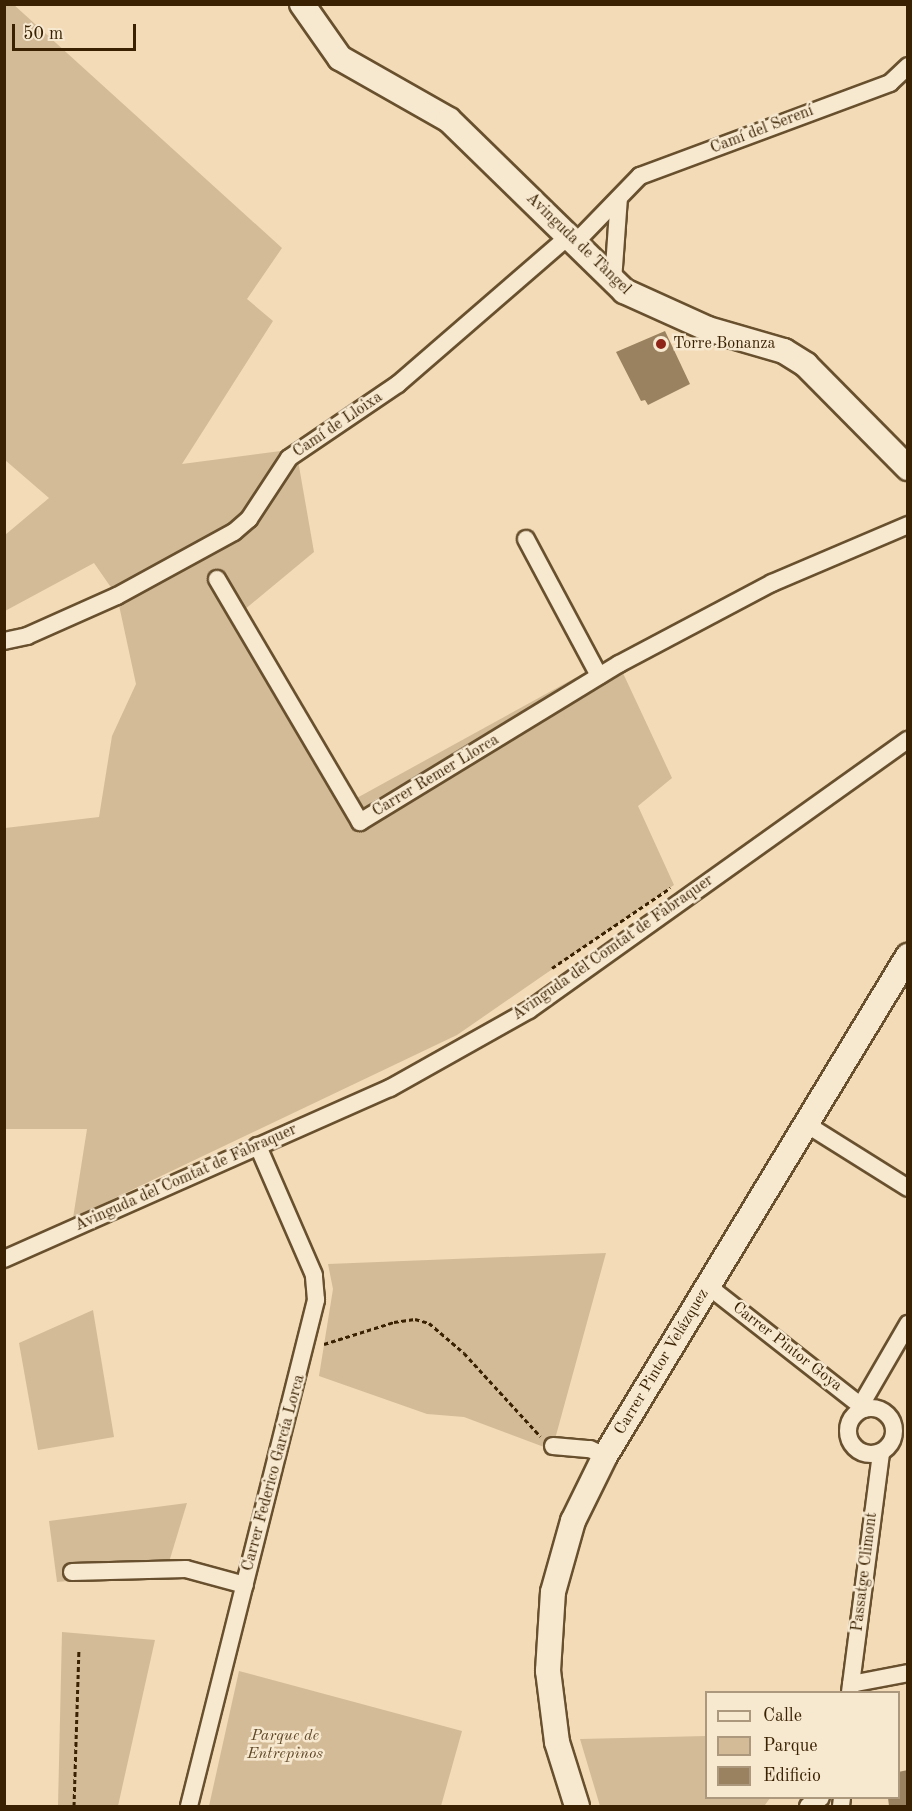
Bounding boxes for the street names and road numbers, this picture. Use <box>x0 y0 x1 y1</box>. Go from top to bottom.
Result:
street label: Camí del Serení <box>708 102 816 158</box>
street label: Avinguda de Tàngel <box>522 189 634 299</box>
street label: Camí de Lloixa <box>290 388 386 462</box>
street label: Carrer Remer Llorca <box>369 731 503 821</box>
street label: Avinguda del Comtat de Fabraquer <box>509 871 717 1025</box>
street label: Avinguda del Comtat de Fabraquer <box>72 1120 300 1236</box>
street label: Carrer Pintor Velázquez <box>611 1285 713 1439</box>
street label: Carrer Pintor Goya <box>728 1298 846 1396</box>
street label: Carrer Federico García Lorca <box>238 1373 310 1573</box>
street label: Passatge Climont <box>848 1511 882 1633</box>

